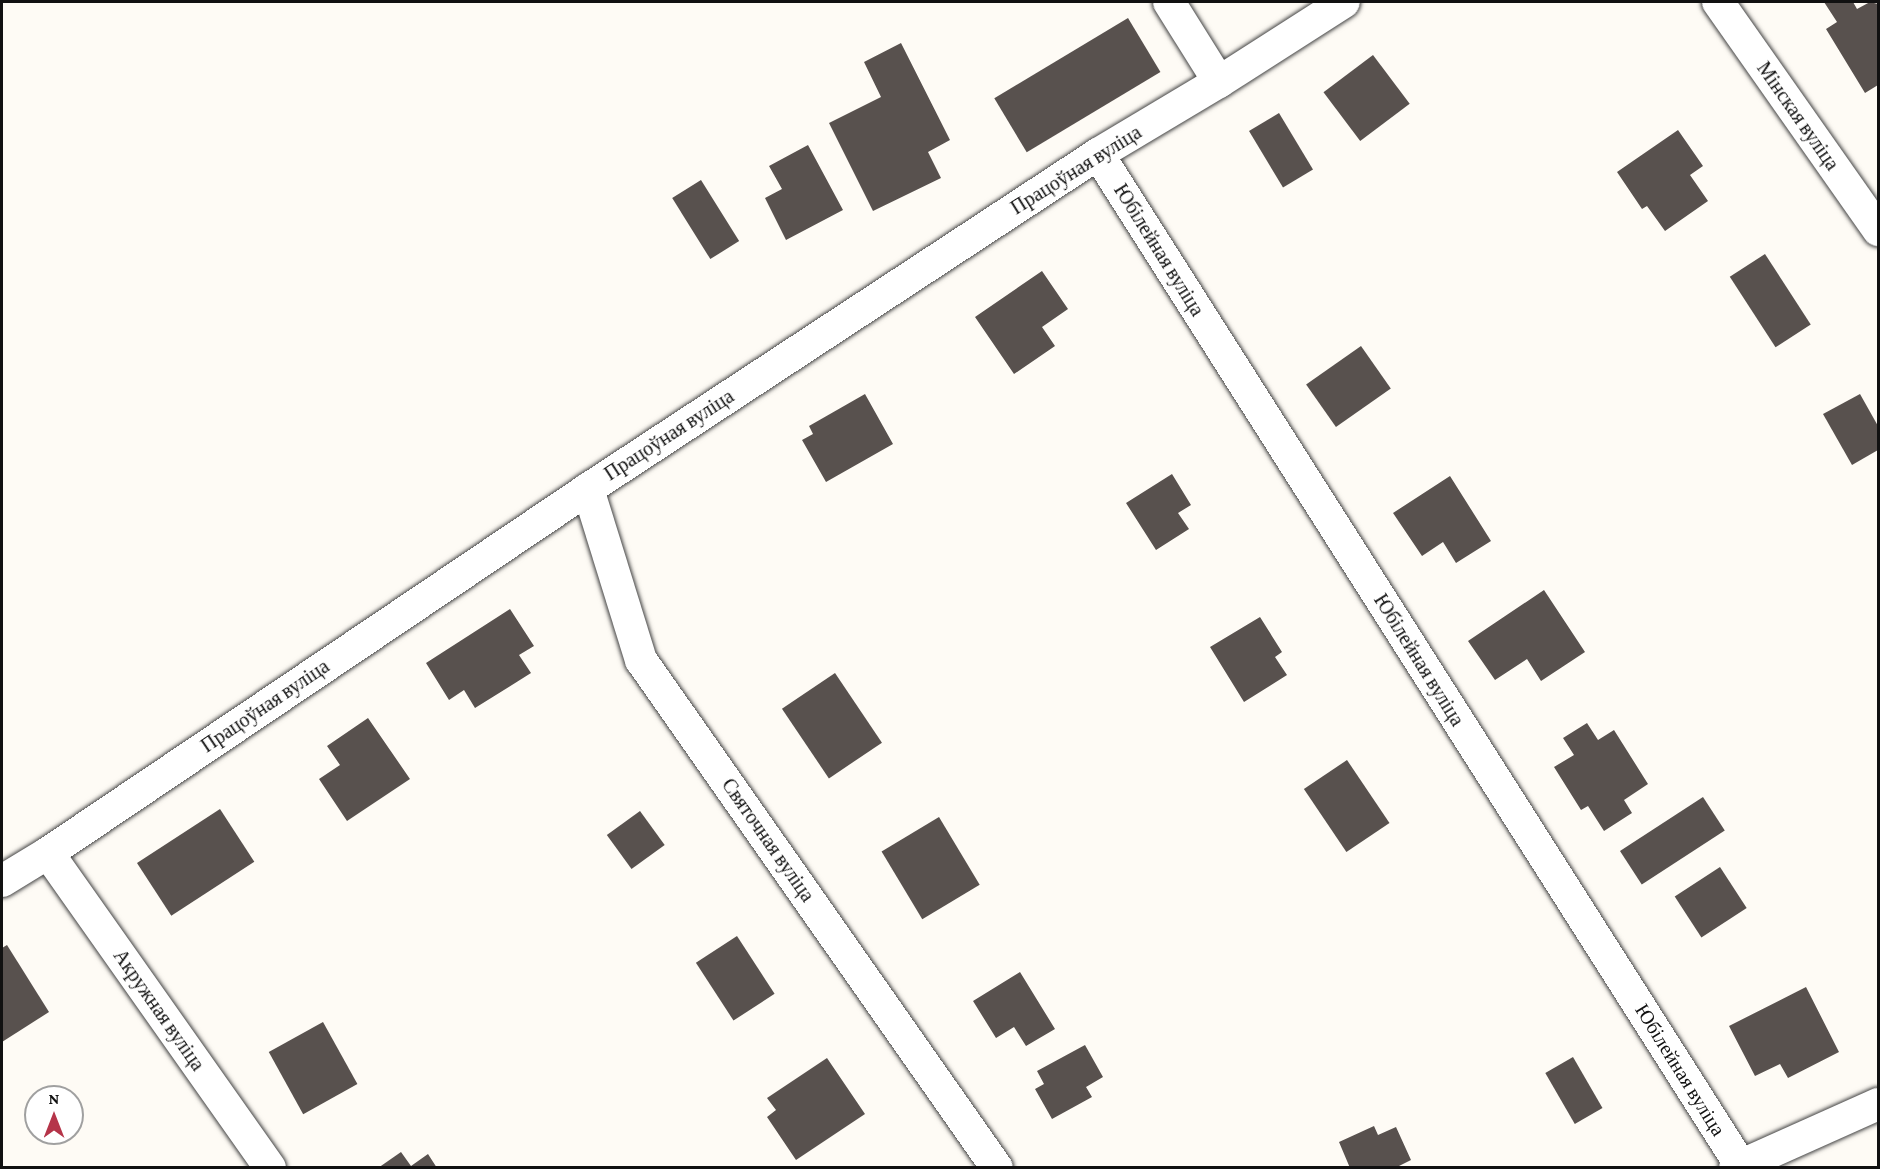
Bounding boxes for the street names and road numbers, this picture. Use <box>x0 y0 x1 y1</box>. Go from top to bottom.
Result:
street label: Мінская вуліца <box>1752 57 1844 175</box>
street label: Працоўная вуліца <box>1006 120 1146 220</box>
street label: Юбілейная вуліца <box>1109 179 1209 321</box>
street label: Працоўная вуліца <box>600 384 738 486</box>
street label: Юбілейная вуліца <box>1369 589 1469 731</box>
street label: Працоўная вуліца <box>196 654 334 758</box>
street label: Святочная вуліца <box>717 774 819 906</box>
street label: Акружная вуліца <box>108 945 210 1075</box>
street label: Юбілейная вуліца <box>1630 999 1730 1141</box>

